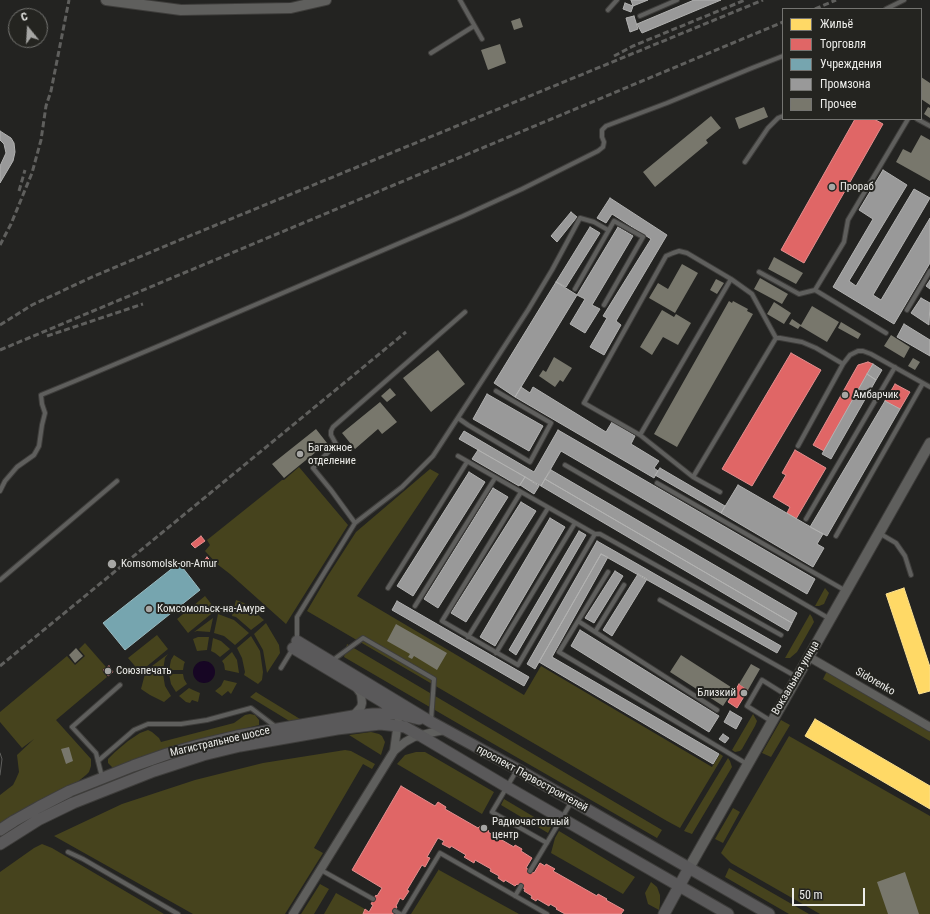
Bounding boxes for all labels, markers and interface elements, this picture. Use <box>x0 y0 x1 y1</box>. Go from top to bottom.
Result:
north arrow <box>8 8 48 48</box>
legend <box>782 8 922 120</box>
text: С <box>19 10 29 24</box>
text: Жильё <box>820 17 853 31</box>
text: Торговля <box>820 37 866 51</box>
text: Учреждения <box>820 57 882 71</box>
text: Промзона <box>820 77 870 91</box>
text: Прочее <box>820 97 856 111</box>
place label: Прораб <box>840 180 874 194</box>
marker: Прораб <box>827 182 837 192</box>
place label: Амбарчик <box>853 388 899 402</box>
marker: Амбарчик <box>840 390 850 400</box>
place label: Багажное отделение <box>308 441 356 467</box>
marker: Багажное отделение <box>295 449 305 459</box>
place label: Komsomolsk-on-Amur <box>121 557 217 571</box>
marker: Komsomolsk-on-Amur <box>106 558 118 570</box>
place label: Комсомольск-на-Амуре <box>157 602 265 616</box>
marker: Комсомольск-на-Амуре <box>144 604 154 614</box>
street label: Вокзальная улица <box>769 639 823 717</box>
place label: Союзпечать <box>116 664 172 678</box>
street label: Sidorenko <box>853 665 897 699</box>
marker: Союзпечать <box>103 666 113 676</box>
place label: Близкий <box>697 686 736 700</box>
marker: Близкий <box>739 688 749 698</box>
street label: Магистральное шоссе <box>169 724 271 760</box>
street label: проспект Первостроителей <box>474 743 590 815</box>
place label: Радиочастотный центр <box>492 815 569 841</box>
marker: Радиочастотный центр <box>479 823 489 833</box>
scale bar <box>794 880 867 906</box>
text: 50 m <box>799 888 823 902</box>

